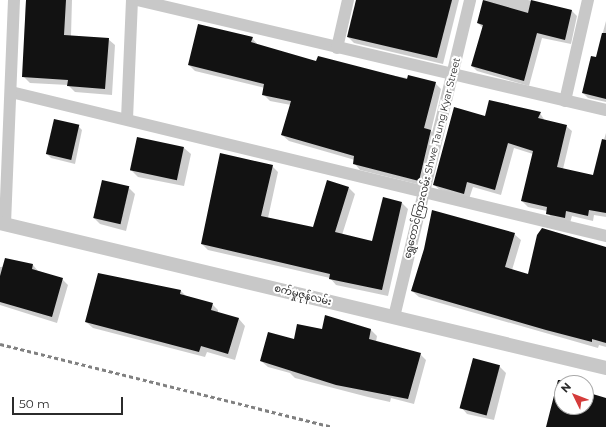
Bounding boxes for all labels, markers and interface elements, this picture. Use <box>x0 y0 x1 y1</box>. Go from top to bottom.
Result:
street label: ရွှေတောင်ကြားလမ်း Shwe Taung Kyar Street <box>401 56 463 260</box>
street label: စက်မှုဇုန်လမ်း <box>273 282 333 308</box>
north arrow <box>554 375 594 415</box>
text: N <box>558 379 574 396</box>
scale bar <box>14 389 125 415</box>
text: 50 m <box>19 396 50 411</box>

